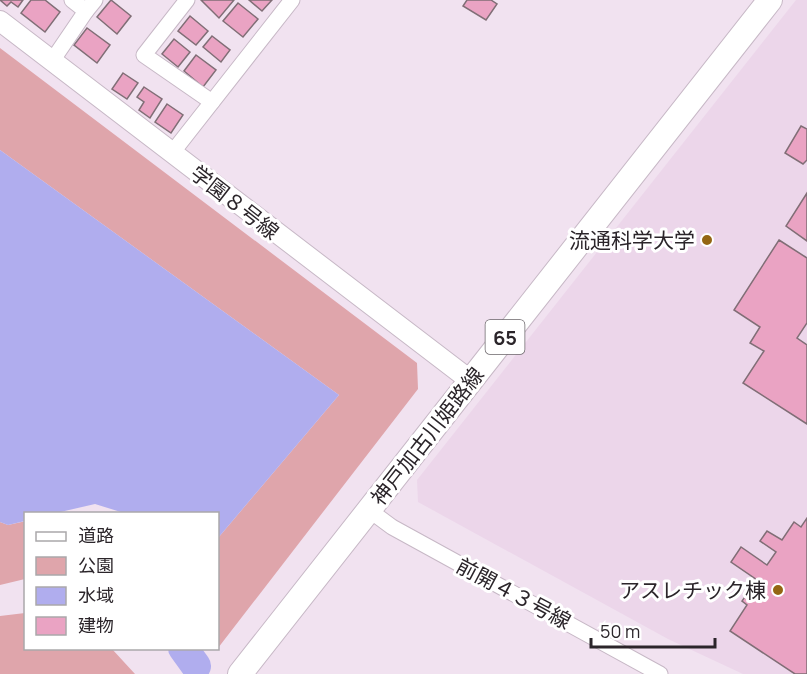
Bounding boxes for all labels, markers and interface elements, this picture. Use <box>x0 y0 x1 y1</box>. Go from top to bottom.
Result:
street label: 学園８号線 <box>185 159 285 245</box>
place label: 流通科学大学 <box>569 226 695 254</box>
marker: 流通科学大学 <box>700 233 714 247</box>
road number: 65 <box>486 320 524 354</box>
street label: 神戸加古川姫路線 <box>364 361 490 511</box>
legend <box>24 512 219 650</box>
text: 道路 <box>78 523 114 547</box>
street label: 前開４３号線 <box>452 551 576 635</box>
text: 公園 <box>78 553 114 577</box>
place label: アスレチック棟 <box>619 576 766 604</box>
text: 水域 <box>78 583 114 607</box>
marker: アスレチック棟 <box>771 583 785 597</box>
scale bar <box>591 611 716 649</box>
text: 建物 <box>78 613 114 637</box>
text: 50 m <box>600 619 640 643</box>

